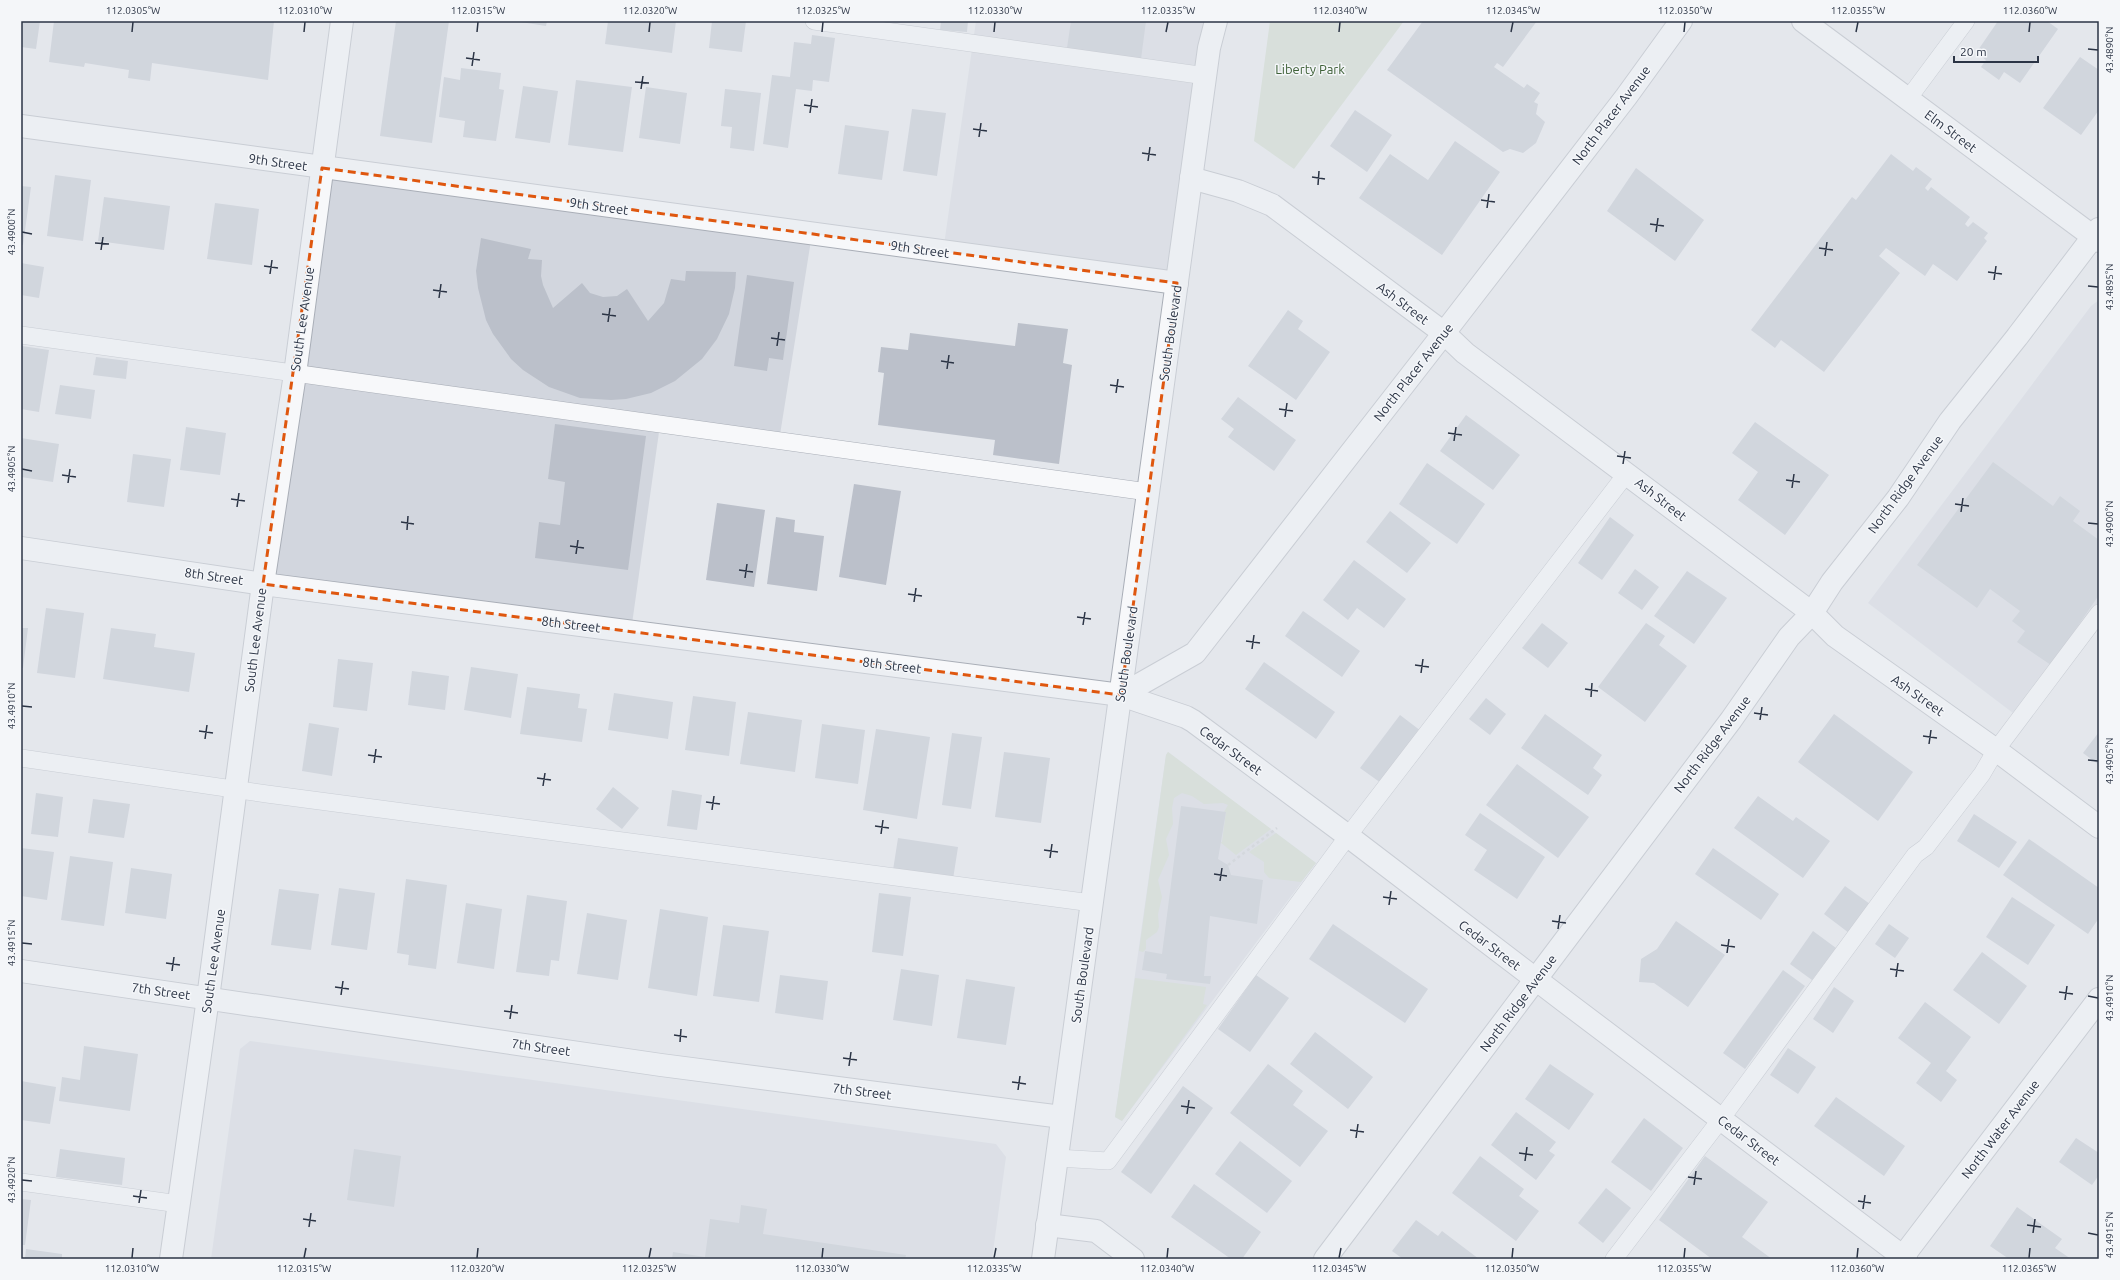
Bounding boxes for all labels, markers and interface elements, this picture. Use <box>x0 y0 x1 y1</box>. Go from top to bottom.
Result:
text: 112.0305°W <box>106 5 160 16</box>
text: 112.0310°W <box>278 5 332 16</box>
text: 112.0315°W <box>451 5 505 16</box>
text: 112.0320°W <box>623 5 677 16</box>
text: 112.0325°W <box>796 5 850 16</box>
text: 112.0330°W <box>968 5 1022 16</box>
text: 112.0335°W <box>1141 5 1195 16</box>
text: 112.0340°W <box>1313 5 1367 16</box>
text: 112.0345°W <box>1486 5 1540 16</box>
text: 112.0350°W <box>1658 5 1712 16</box>
text: 112.0355°W <box>1831 5 1885 16</box>
text: 112.0360°W <box>2003 5 2057 16</box>
text: 43.4890°N <box>2104 27 2115 73</box>
scale bar <box>1954 38 2038 64</box>
text: 20 m <box>1960 45 1987 58</box>
park label: Liberty Park <box>1275 62 1345 76</box>
street label: North Placer Avenue <box>1569 63 1653 167</box>
street label: Elm Street <box>1922 107 1980 155</box>
street label: 9th Street <box>248 151 308 173</box>
street label: 9th Street <box>569 195 629 217</box>
text: 43.4900°N <box>6 209 17 255</box>
street label: 9th Street <box>890 238 950 260</box>
text: 43.4895°N <box>2104 264 2115 310</box>
street label: South Lee Avenue <box>288 266 316 372</box>
street label: Ash Street <box>1374 279 1432 327</box>
street label: South Boulevard <box>1156 284 1184 382</box>
street label: North Placer Avenue <box>1371 320 1455 424</box>
street label: North Ridge Avenue <box>1865 432 1945 536</box>
text: 43.4905°N <box>6 446 17 492</box>
street label: Ash Street <box>1633 475 1689 523</box>
text: 43.4900°N <box>2104 501 2115 547</box>
street label: 8th Street <box>184 565 244 587</box>
street label: South Lee Avenue <box>242 587 268 693</box>
street label: South Boulevard <box>1112 605 1140 703</box>
street label: 8th Street <box>541 613 601 635</box>
street label: 8th Street <box>862 654 922 676</box>
street label: Ash Street <box>1889 672 1947 718</box>
text: 43.4910°N <box>6 683 17 729</box>
street label: North Ridge Avenue <box>1671 693 1753 795</box>
street label: Cedar Street <box>1197 723 1265 777</box>
text: 43.4905°N <box>2104 738 2115 784</box>
street label: South Lee Avenue <box>199 908 227 1014</box>
street label: Cedar Street <box>1456 917 1524 973</box>
text: 43.4915°N <box>6 920 17 966</box>
street label: South Boulevard <box>1068 926 1096 1024</box>
street label: North Ridge Avenue <box>1477 952 1559 1054</box>
text: 43.4910°N <box>2104 975 2115 1021</box>
street label: 7th Street <box>131 980 191 1002</box>
street label: 7th Street <box>511 1036 571 1058</box>
street label: North Water Avenue <box>1958 1077 2042 1181</box>
street label: 7th Street <box>832 1080 892 1102</box>
street label: Cedar Street <box>1715 1112 1783 1168</box>
text: 43.4920°N <box>6 1157 17 1203</box>
text: 43.4915°N <box>2104 1212 2115 1258</box>
text: 112.0310°W <box>105 1263 159 1274</box>
text: 112.0315°W <box>277 1263 331 1274</box>
text: 112.0320°W <box>450 1263 504 1274</box>
text: 112.0325°W <box>622 1263 676 1274</box>
text: 112.0330°W <box>795 1263 849 1274</box>
text: 112.0335°W <box>967 1263 1021 1274</box>
text: 112.0340°W <box>1140 1263 1194 1274</box>
text: 112.0345°W <box>1312 1263 1366 1274</box>
text: 112.0350°W <box>1485 1263 1539 1274</box>
text: 112.0355°W <box>1657 1263 1711 1274</box>
text: 112.0360°W <box>1830 1263 1884 1274</box>
text: 112.0365°W <box>2002 1263 2056 1274</box>

